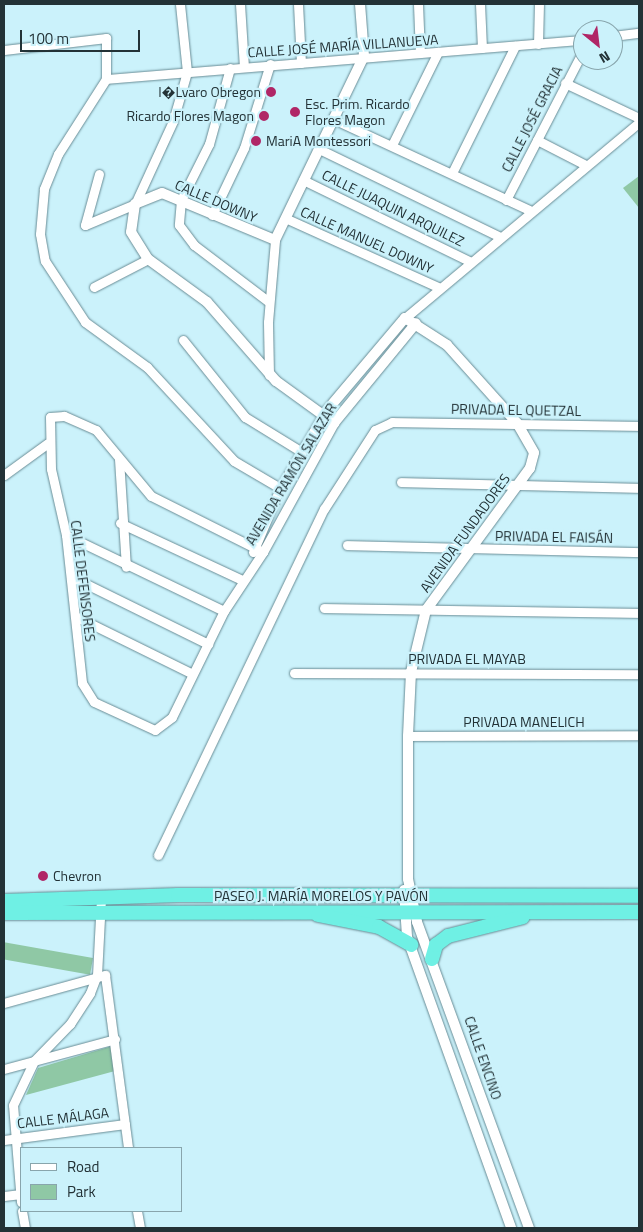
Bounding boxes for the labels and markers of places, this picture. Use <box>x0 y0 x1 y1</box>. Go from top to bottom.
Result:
place label: I�Lvaro Obregon <box>158 84 261 100</box>
marker: I�Lvaro Obregon <box>265 86 277 98</box>
place label: Esc. Prim. Ricardo Flores Magon <box>305 96 410 128</box>
marker: Esc. Prim. Ricardo Flores Magon <box>289 106 301 118</box>
place label: Ricardo Flores Magon <box>126 108 254 124</box>
marker: Ricardo Flores Magon <box>258 110 270 122</box>
place label: MariA Montessori <box>266 133 371 149</box>
marker: MariA Montessori <box>250 135 262 147</box>
place label: Chevron <box>53 868 101 884</box>
marker: Chevron <box>37 870 49 882</box>

